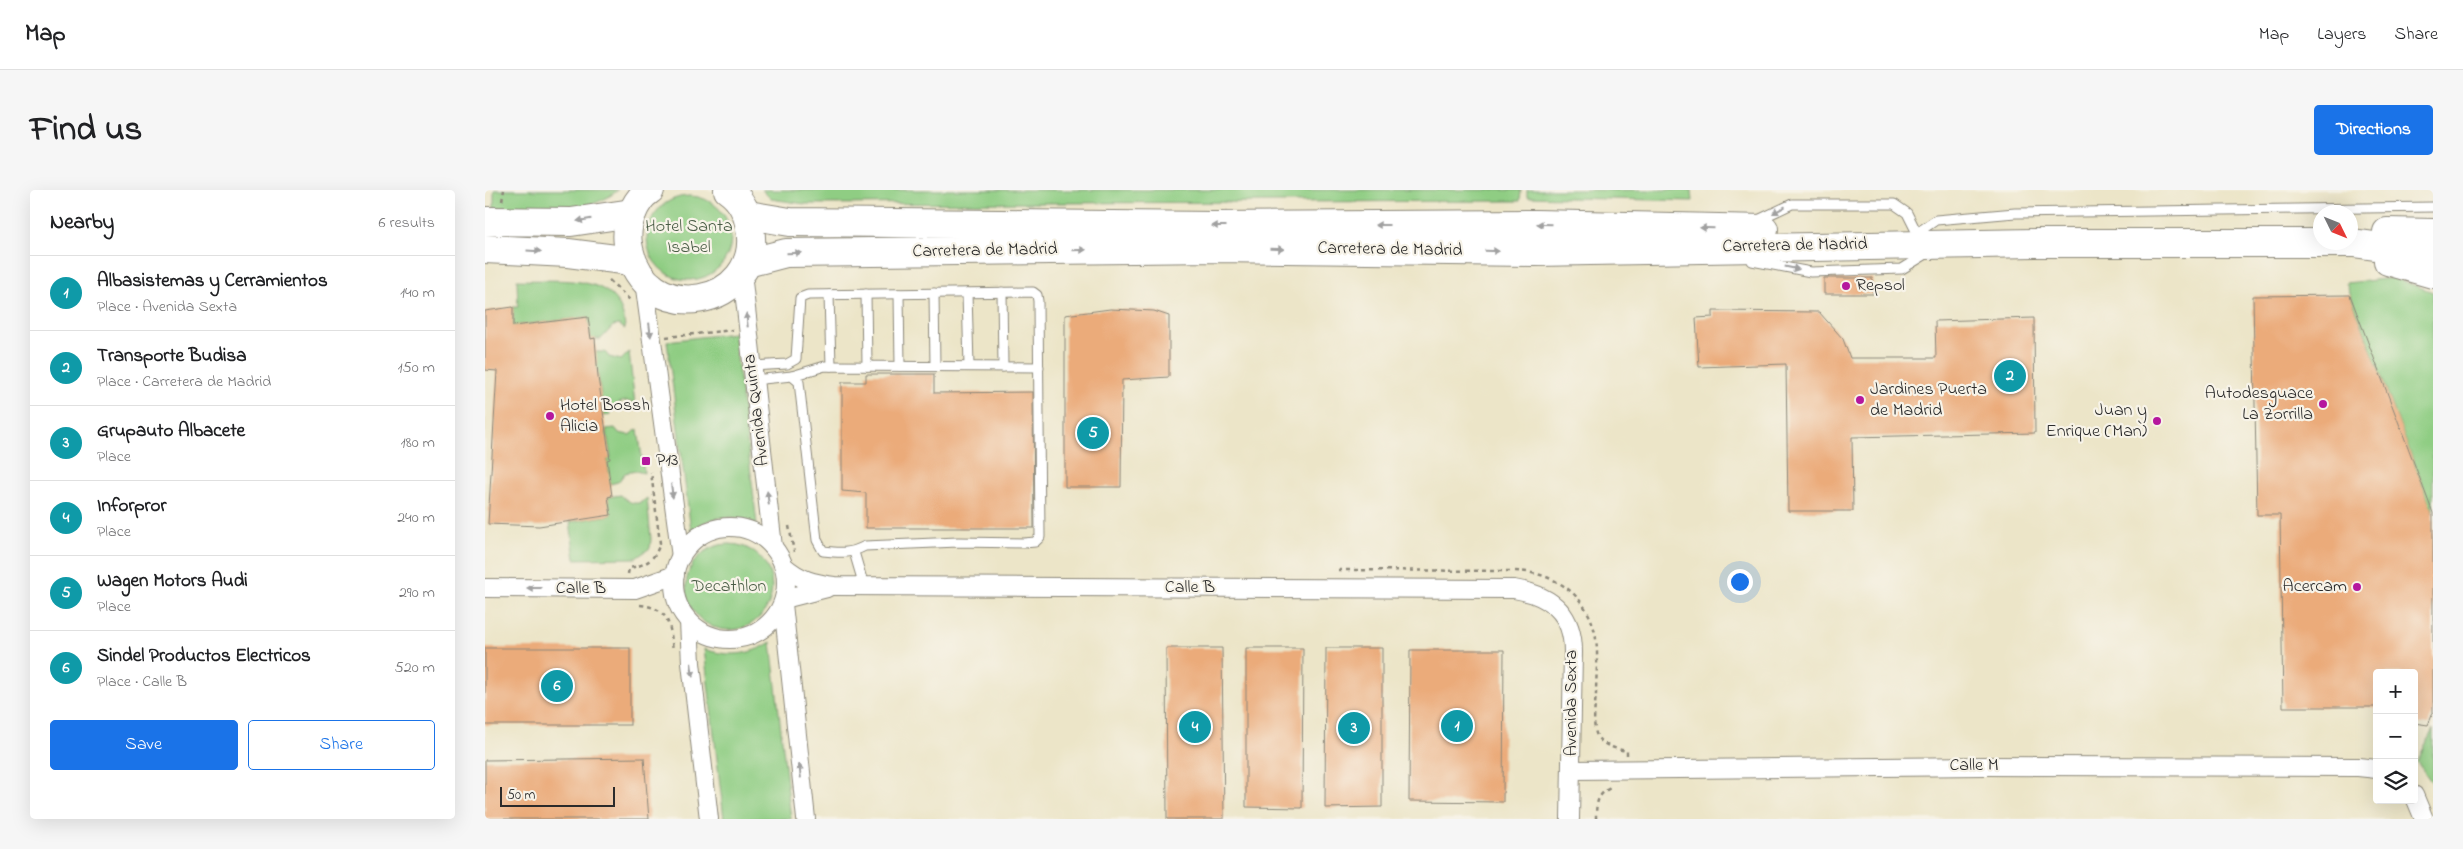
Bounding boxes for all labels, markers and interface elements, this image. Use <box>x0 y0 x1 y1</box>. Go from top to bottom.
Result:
text: Map <box>25 17 66 52</box>
text: Map <box>2259 22 2289 48</box>
text: Layers <box>2317 22 2367 48</box>
text: Share <box>2395 22 2438 48</box>
text: Find us <box>30 105 142 156</box>
button: Directions <box>2314 105 2433 155</box>
north arrow <box>2313 205 2358 250</box>
one-way arrow <box>1773 206 1786 215</box>
text: Nearby <box>50 208 114 238</box>
text: 6 results <box>378 211 435 235</box>
park label: Hotel Santa Isabel <box>645 214 733 261</box>
one-way arrow <box>576 216 592 224</box>
one-way arrow <box>1536 220 1552 228</box>
one-way arrow <box>1374 221 1390 229</box>
one-way arrow <box>1211 222 1227 230</box>
one-way arrow <box>1699 224 1715 232</box>
street label: Carretera de Madrid <box>1722 232 1868 260</box>
street label: Carretera de Madrid <box>1317 236 1463 264</box>
street label: Carretera de Madrid <box>912 237 1058 265</box>
one-way arrow <box>1269 245 1285 253</box>
one-way arrow <box>1071 246 1087 254</box>
one-way arrow <box>526 247 542 255</box>
one-way arrow <box>1484 247 1500 255</box>
one-way arrow <box>787 249 803 257</box>
one-way arrow <box>1785 265 1801 273</box>
text: Albasistemas y Cerramientos <box>97 268 328 295</box>
place label: Repsol <box>1856 273 1905 299</box>
marker: Repsol <box>1840 280 1852 292</box>
text: 1 <box>63 281 69 305</box>
text: 140 m <box>400 281 435 305</box>
text: Place · Avenida Sexta <box>97 295 237 319</box>
one-way arrow <box>743 311 751 327</box>
one-way arrow <box>647 322 655 338</box>
text: Transporte Budisa <box>97 343 246 370</box>
street label: Avenida Quinta <box>737 352 777 468</box>
text: 2 <box>62 356 70 380</box>
text: 150 m <box>397 356 435 380</box>
pin: 2 <box>1994 357 2026 395</box>
text: Place · Carretera de Madrid <box>97 370 271 394</box>
place label: Jardines Puerta de Madrid <box>1870 377 1987 424</box>
place label: Autodesguace La Zorrilla <box>2205 381 2314 428</box>
place label: Hotel Bossh Alicia <box>560 393 650 440</box>
marker: Jardines Puerta de Madrid <box>1854 394 1866 406</box>
place label: Juan y Enrique (Man) <box>2046 398 2147 445</box>
marker: Autodesguace La Zorrilla <box>2317 398 2329 410</box>
marker: Hotel Bossh Alicia <box>544 410 556 422</box>
pin: 5 <box>1077 414 1109 452</box>
marker: Juan y Enrique (Man) <box>2151 415 2163 427</box>
text: Grupauto Albacete <box>97 418 245 445</box>
text: 3 <box>63 431 69 455</box>
text: 180 m <box>401 431 435 455</box>
text: Place <box>97 445 131 469</box>
place label: P13 <box>656 448 679 474</box>
marker: P13 <box>640 455 652 467</box>
one-way arrow <box>668 483 676 499</box>
one-way arrow <box>764 490 772 506</box>
text: Inforpror <box>97 493 166 520</box>
text: 4 <box>63 506 69 530</box>
text: 240 m <box>397 506 435 530</box>
text: Place <box>97 520 131 544</box>
text: Wagen Motors Audi <box>97 568 248 595</box>
your location <box>1727 569 1753 595</box>
park label: Decathlon <box>691 574 767 600</box>
place label: Acercam <box>2283 574 2347 600</box>
street label: Calle B <box>1165 575 1215 601</box>
street label: Calle B <box>556 576 606 602</box>
text: 5 <box>61 581 71 605</box>
text: 290 m <box>399 581 435 605</box>
marker: Acercam <box>2351 581 2363 593</box>
one-way arrow <box>525 584 541 592</box>
text: Place <box>97 595 131 619</box>
text: Sindel Productos Electricos <box>97 643 311 670</box>
street label: Avenida Sexta <box>1559 650 1585 756</box>
text: 6 <box>62 656 70 680</box>
text: 520 m <box>395 656 435 680</box>
one-way arrow <box>688 662 696 678</box>
pin: 6 <box>541 667 573 705</box>
map controls <box>2373 669 2418 804</box>
button: + <box>2373 669 2418 714</box>
text: Place · Calle B <box>97 670 187 694</box>
pin: 1 <box>1441 707 1473 745</box>
pin: 4 <box>1179 708 1211 746</box>
pin: 3 <box>1338 709 1370 747</box>
button: − <box>2373 714 2418 759</box>
button: Save <box>50 720 238 770</box>
button: Share <box>248 720 435 770</box>
street label: Calle M <box>1949 753 1999 779</box>
button: layers <box>2373 759 2418 804</box>
one-way arrow <box>796 762 804 778</box>
scale bar <box>500 784 615 807</box>
text: 50 m <box>507 785 535 806</box>

